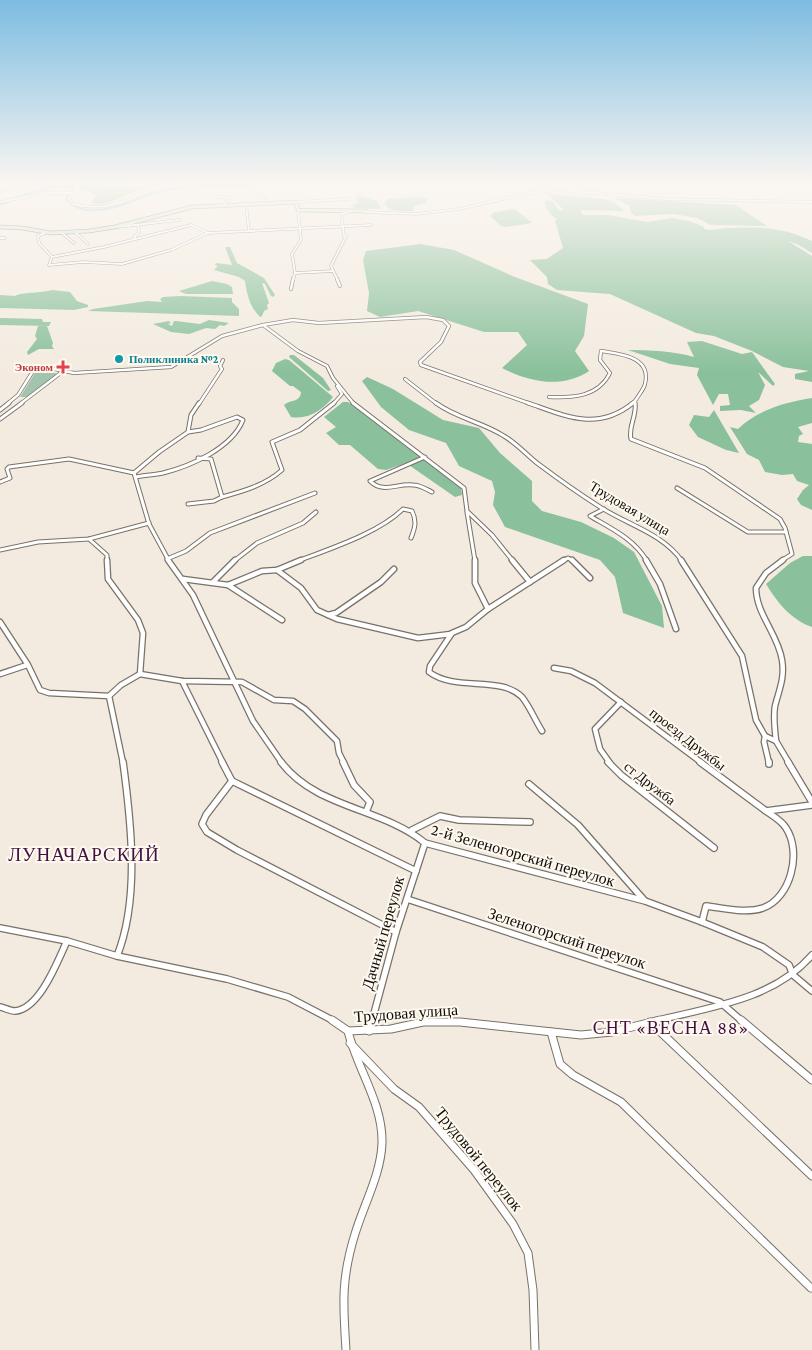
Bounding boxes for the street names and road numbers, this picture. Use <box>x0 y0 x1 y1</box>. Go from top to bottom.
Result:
street label: Трудовая улица <box>587 478 674 539</box>
street label: проезд Дружбы <box>647 704 730 774</box>
street label: ст Дружба <box>621 758 680 809</box>
street label: 2-й Зеленогорский переулок <box>429 821 617 890</box>
street label: Дачный переулок <box>359 874 408 992</box>
street label: Зеленогорский переулок <box>485 904 648 973</box>
street label: Трудовая улица <box>353 1001 459 1026</box>
street label: Трудовой переулок <box>431 1104 526 1215</box>

